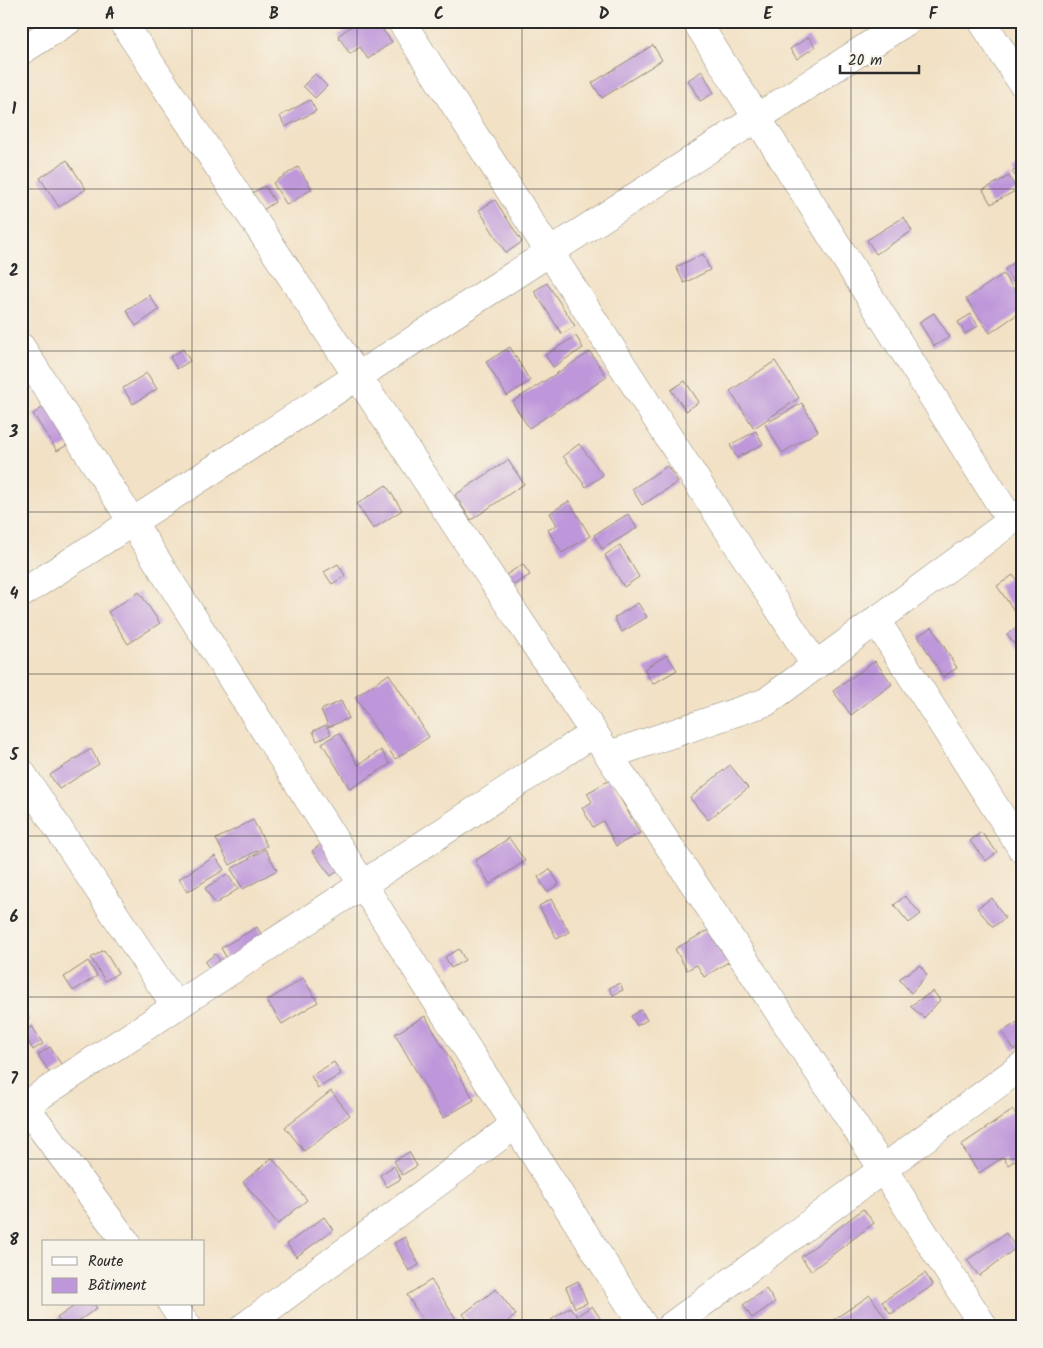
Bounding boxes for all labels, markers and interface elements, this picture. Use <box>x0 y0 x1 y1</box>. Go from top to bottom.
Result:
text: A <box>105 2 115 27</box>
text: B <box>269 2 279 27</box>
text: C <box>434 2 444 27</box>
text: D <box>599 2 610 27</box>
text: E <box>764 2 774 27</box>
text: F <box>929 2 939 27</box>
scale bar <box>840 42 919 74</box>
text: 20 m <box>848 49 882 73</box>
text: 1 <box>12 97 17 122</box>
text: 2 <box>9 259 19 284</box>
text: 3 <box>9 420 19 445</box>
text: 4 <box>10 582 19 607</box>
text: 5 <box>9 743 20 768</box>
text: 6 <box>10 905 19 930</box>
text: 7 <box>10 1067 18 1092</box>
text: 8 <box>9 1228 19 1253</box>
legend <box>42 1240 205 1306</box>
text: Route <box>88 1250 124 1274</box>
text: Bâtiment <box>88 1274 147 1298</box>

